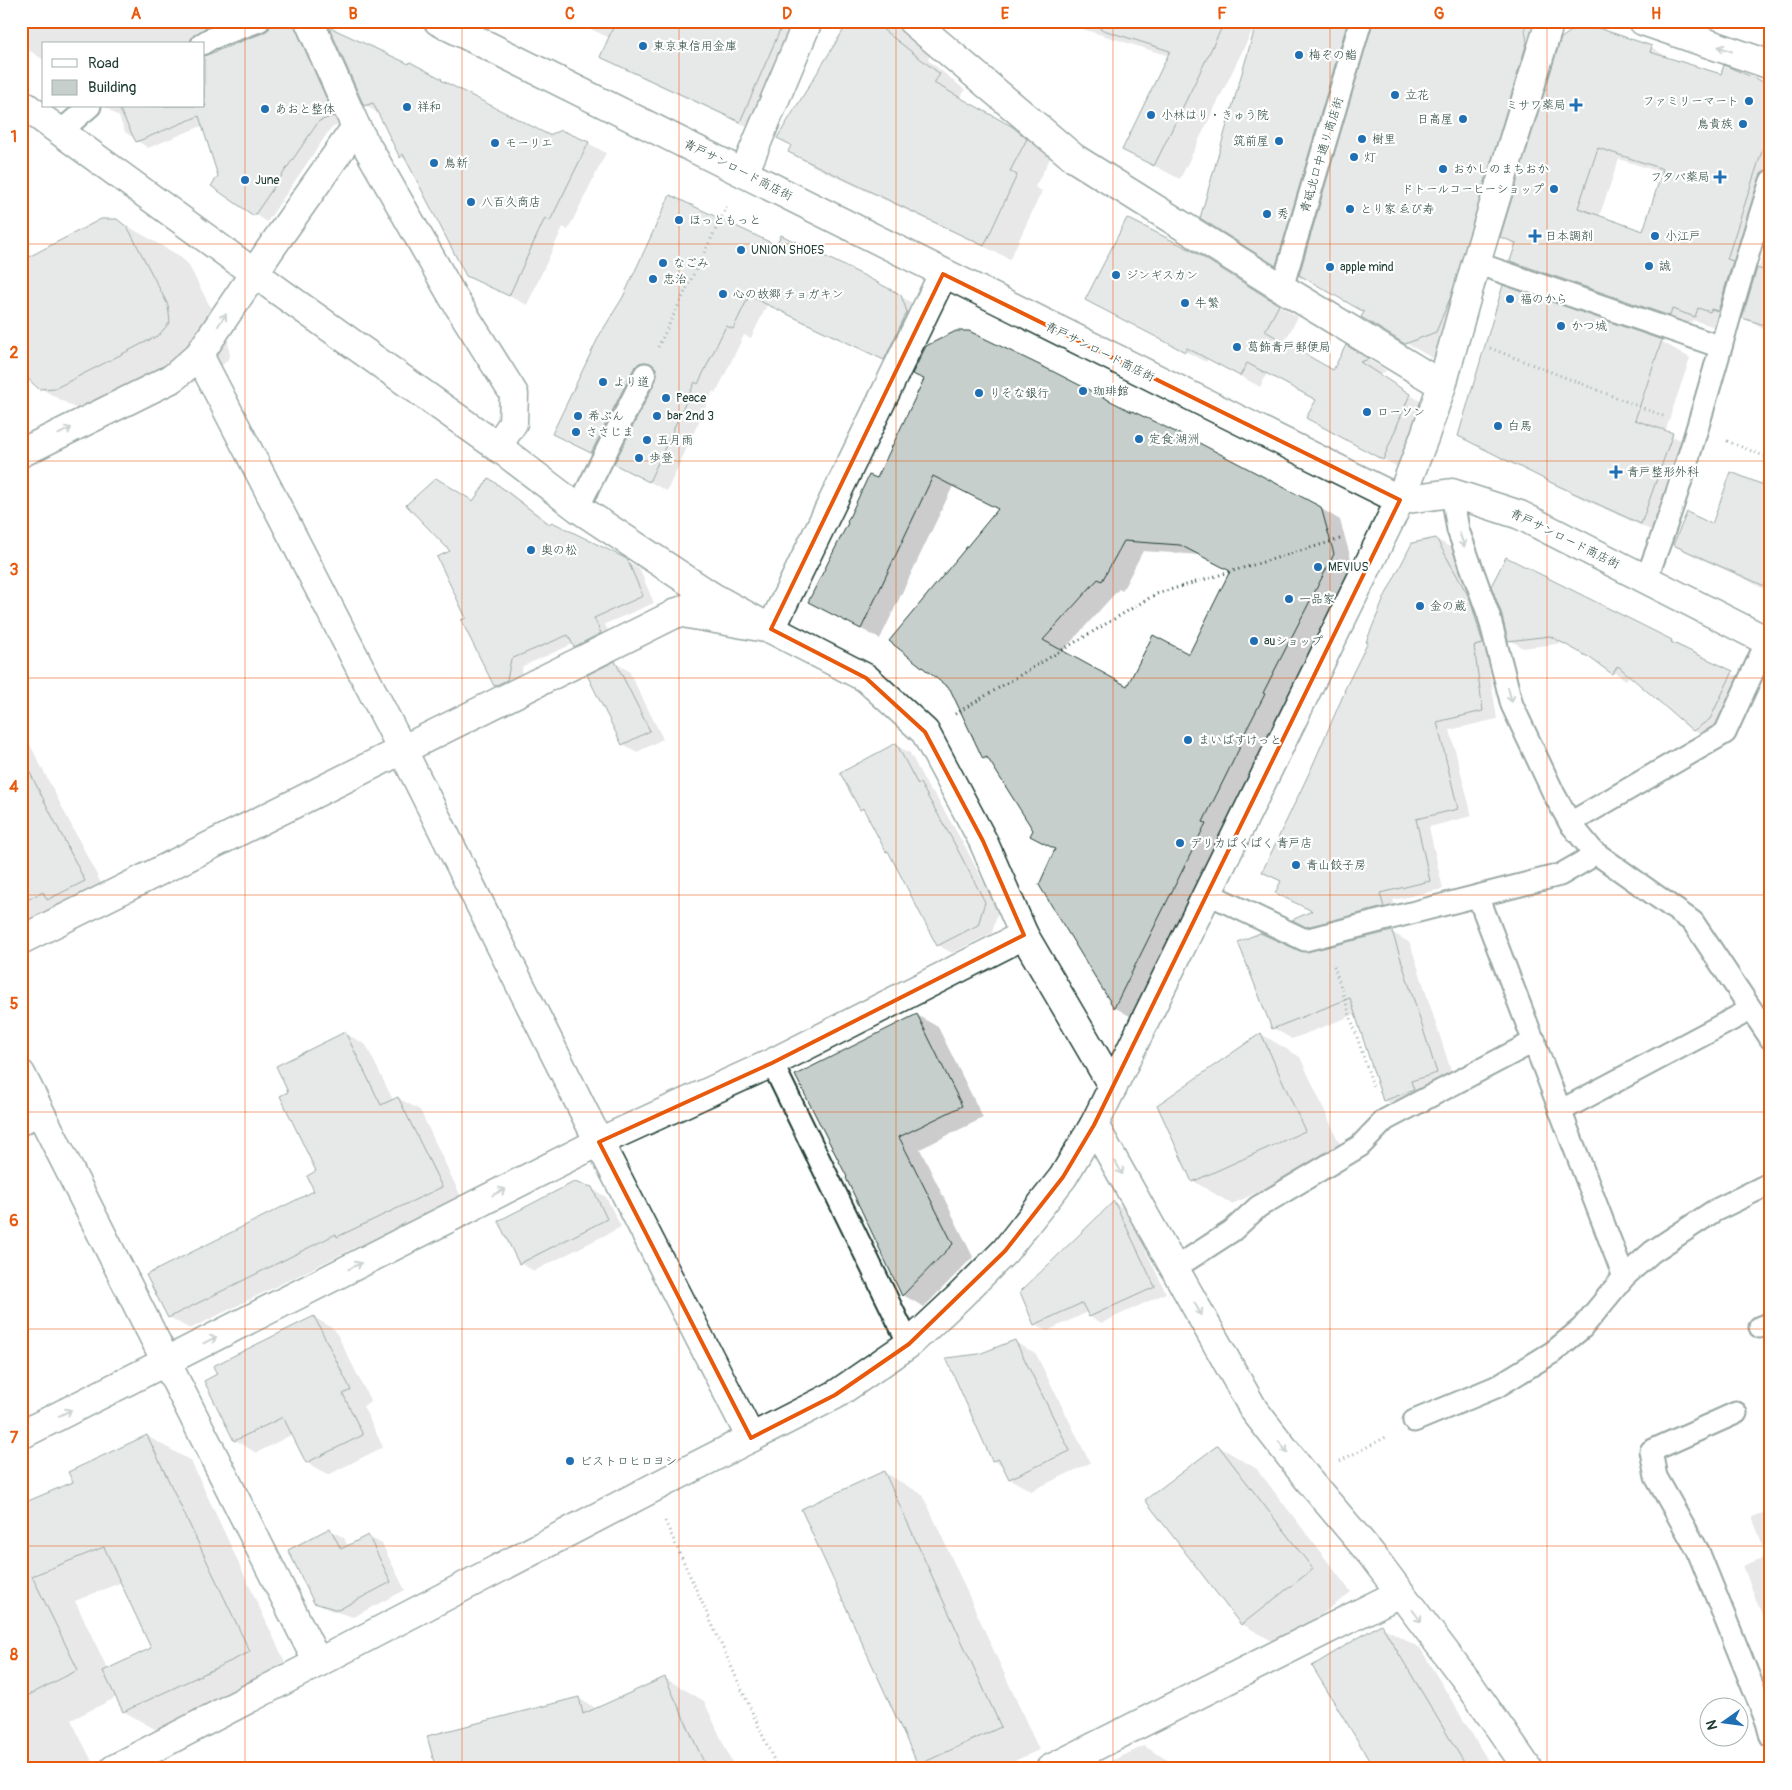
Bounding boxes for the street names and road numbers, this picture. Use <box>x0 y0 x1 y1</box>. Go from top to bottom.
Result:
street label: 青砥北口中通り商店街 <box>1297 95 1347 215</box>
street label: 青戸サンロード商店街 <box>681 136 795 204</box>
street label: 青戸サンロード商店街 <box>1043 319 1157 385</box>
street label: 青戸サンロード商店街 <box>1508 506 1622 572</box>

